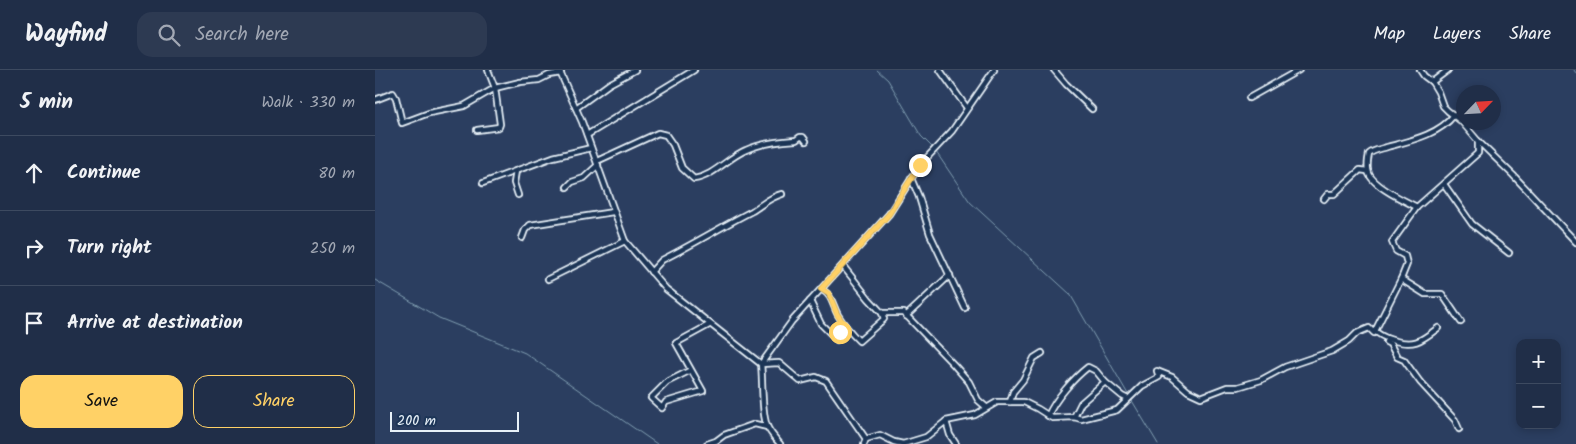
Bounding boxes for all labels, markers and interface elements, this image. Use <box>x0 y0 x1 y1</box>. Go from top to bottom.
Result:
search box <box>137 12 487 57</box>
text: Wayfind <box>25 15 107 54</box>
text: Search here <box>195 20 289 50</box>
text: Map <box>1374 20 1405 49</box>
text: Layers <box>1433 20 1481 49</box>
text: Share <box>1509 20 1551 49</box>
icon: search <box>155 21 183 49</box>
north arrow <box>1456 85 1501 130</box>
text: 5 min <box>20 86 73 119</box>
text: Walk · 330 m <box>262 90 355 115</box>
route end <box>909 154 932 177</box>
text: Continue <box>67 158 140 188</box>
icon: ahead <box>20 159 48 187</box>
text: 80 m <box>318 161 355 186</box>
text: Turn right <box>67 233 152 263</box>
icon: right <box>20 234 48 262</box>
text: 250 m <box>310 236 355 261</box>
text: Arrive at destination <box>67 308 243 338</box>
icon: arrive <box>20 309 48 337</box>
route start <box>829 321 852 344</box>
map controls <box>1516 339 1561 429</box>
button: + <box>1516 339 1561 384</box>
button: Save <box>20 375 183 428</box>
button: Share <box>193 375 355 428</box>
button: − <box>1516 384 1561 429</box>
scale bar <box>390 409 519 432</box>
text: 200 m <box>397 410 436 432</box>

